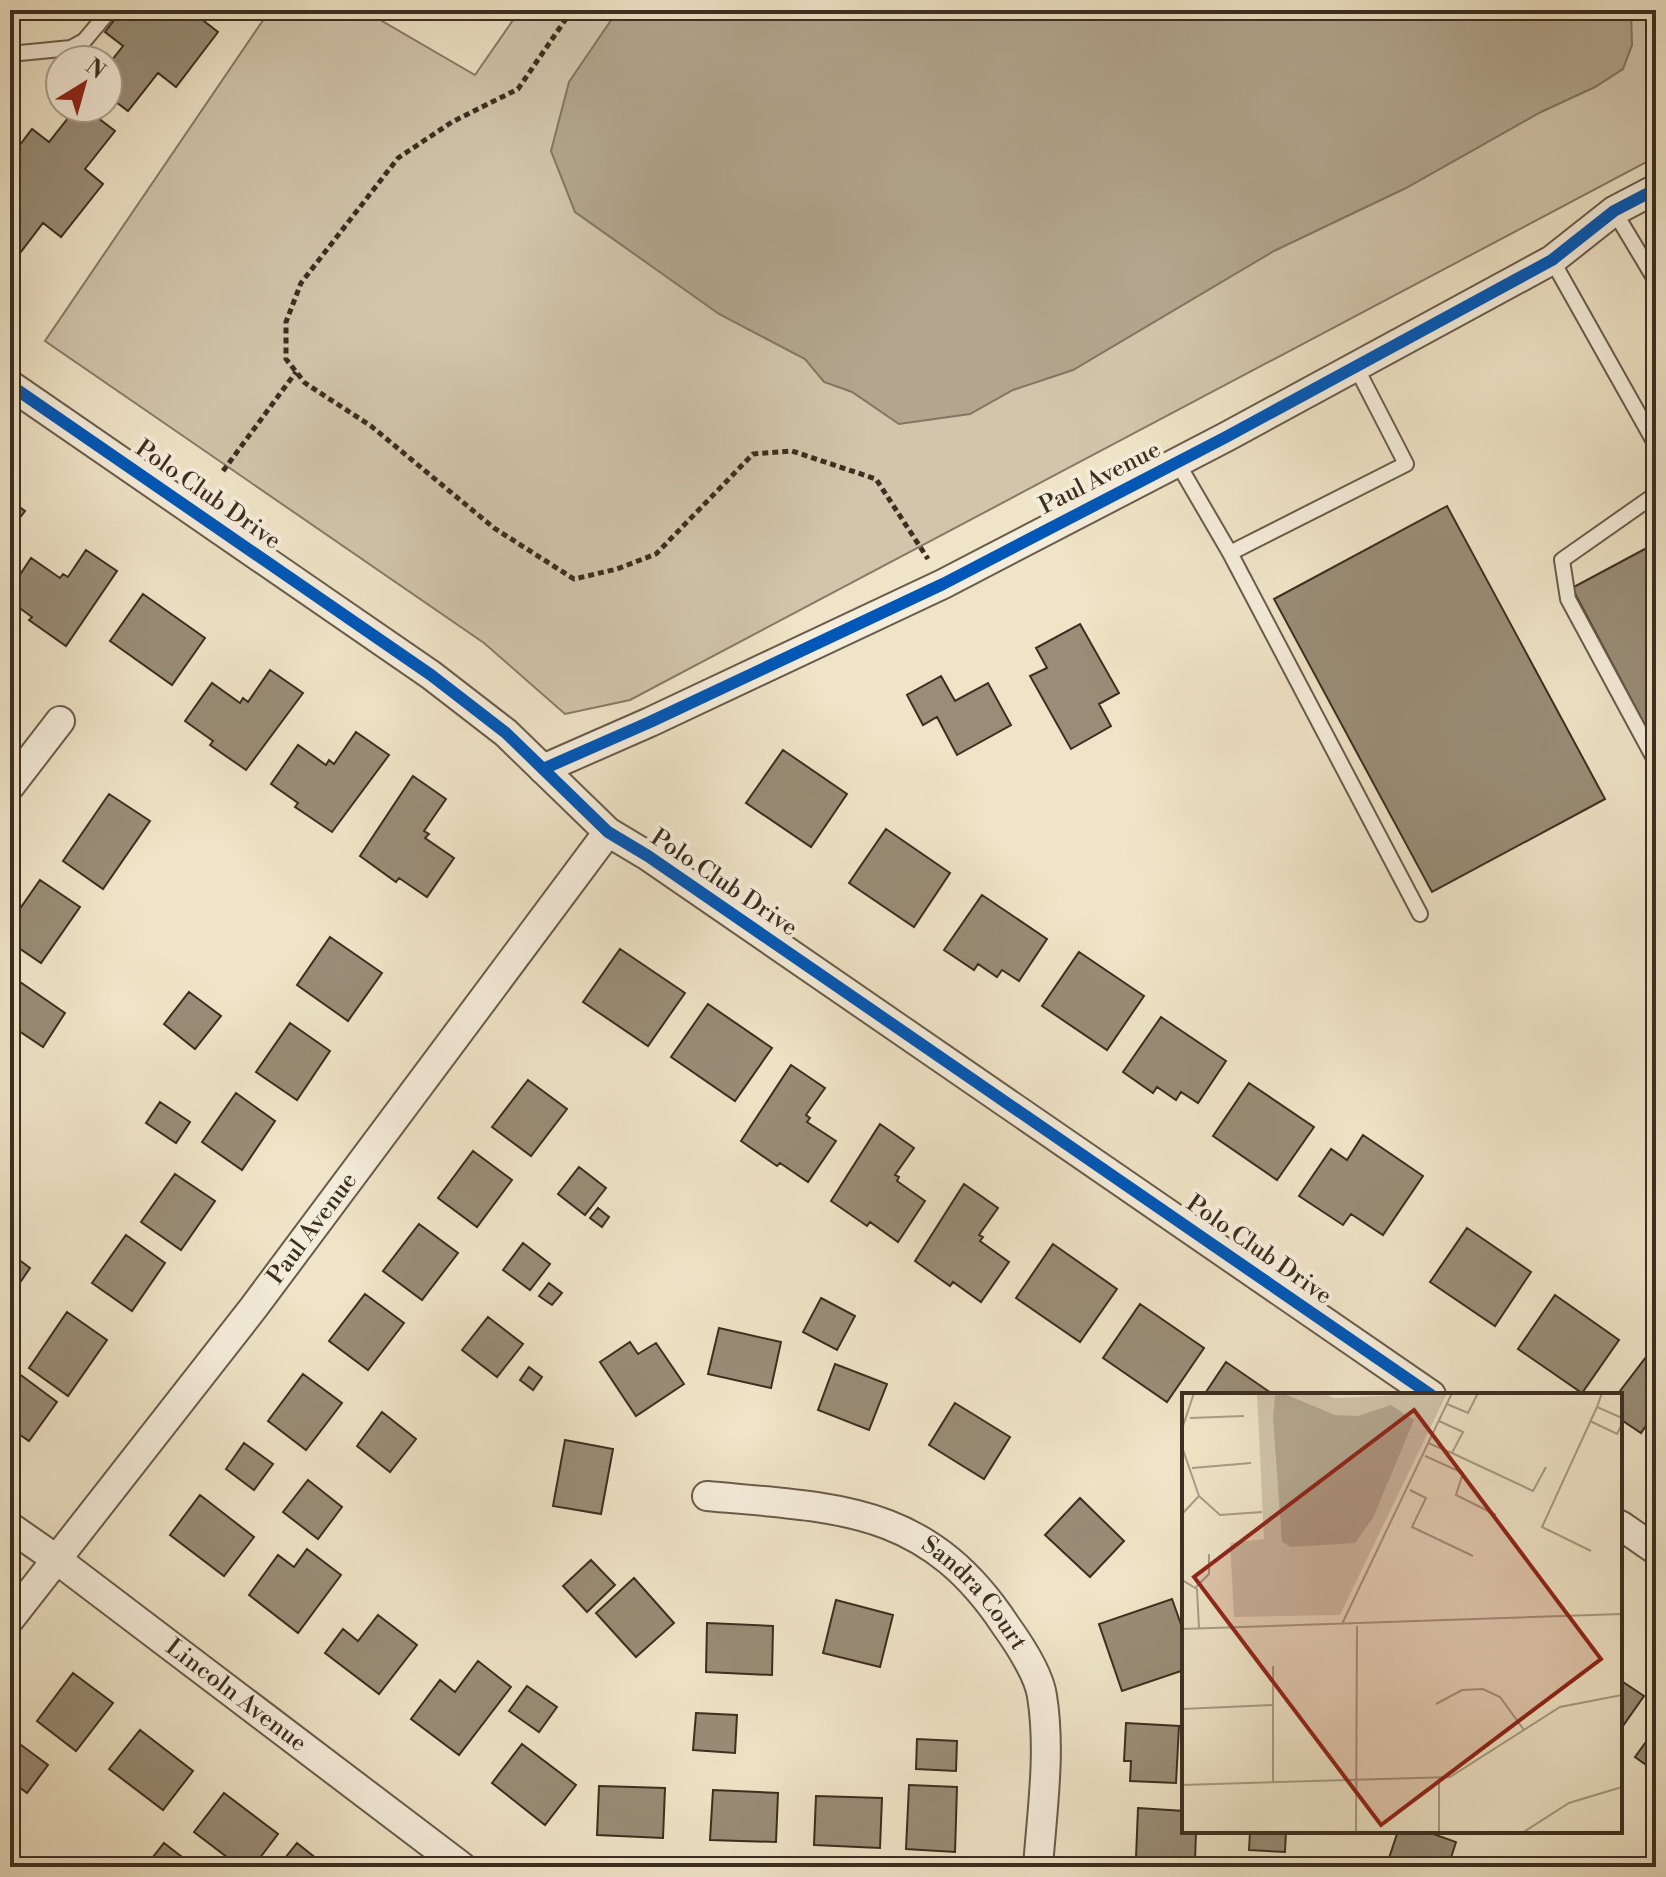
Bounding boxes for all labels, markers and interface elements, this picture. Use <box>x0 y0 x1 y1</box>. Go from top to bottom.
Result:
north arrow <box>44 44 124 124</box>
text: N <box>80 53 111 86</box>
street label: Polo Club Drive <box>129 434 287 556</box>
street label: Paul Avenue <box>1034 435 1166 521</box>
street label: Polo Club Drive <box>645 823 803 943</box>
street label: Paul Avenue <box>261 1167 364 1290</box>
street label: Polo Club Drive <box>1180 1189 1338 1311</box>
inset map <box>1182 1393 1622 1833</box>
street label: Sandra Court <box>916 1530 1034 1656</box>
street label: Lincoln Avenue <box>160 1632 313 1759</box>

